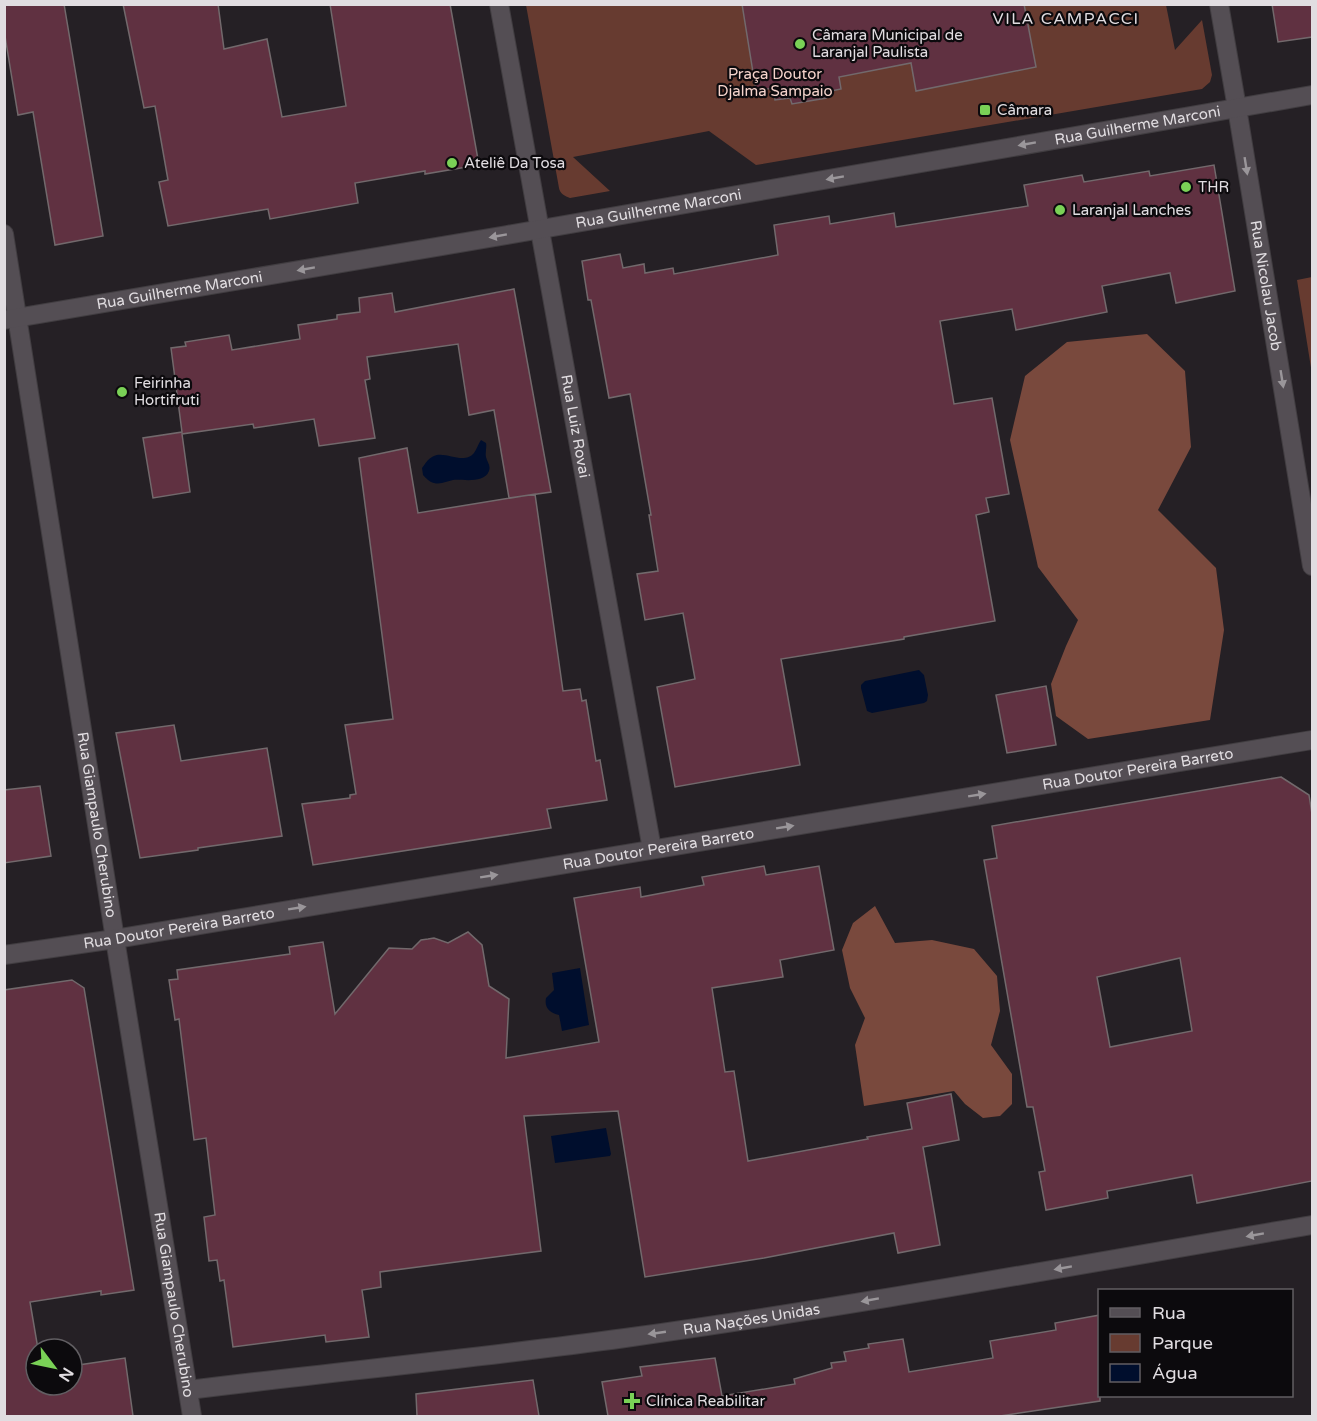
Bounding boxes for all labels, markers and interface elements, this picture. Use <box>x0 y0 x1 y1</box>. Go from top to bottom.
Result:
district label: VILA CAMPACCI <box>993 9 1139 29</box>
place label: Câmara Municipal de Laranjal Paulista <box>812 26 963 61</box>
marker: Câmara Municipal de Laranjal Paulista <box>793 37 807 51</box>
park label: Praça Doutor Djalma Sampaio <box>717 65 833 100</box>
place label: Câmara <box>997 101 1052 119</box>
street label: Rua Guilherme Marconi <box>1053 102 1222 149</box>
marker: Câmara <box>978 103 992 117</box>
one-way arrow <box>1018 140 1037 149</box>
place label: Ateliê Da Tosa <box>464 154 565 172</box>
marker: Ateliê Da Tosa <box>445 156 459 170</box>
one-way arrow <box>1242 156 1251 175</box>
one-way arrow <box>825 173 844 182</box>
place label: THR <box>1198 178 1229 196</box>
marker: THR <box>1179 180 1193 194</box>
street label: Rua Guilherme Marconi <box>574 185 743 232</box>
place label: Laranjal Lanches <box>1072 201 1191 219</box>
marker: Laranjal Lanches <box>1053 203 1067 217</box>
street label: Rua Nicolau Jacob <box>1247 219 1286 352</box>
one-way arrow <box>488 232 507 241</box>
one-way arrow <box>296 264 315 273</box>
street label: Rua Guilherme Marconi <box>95 267 264 313</box>
one-way arrow <box>1277 369 1286 388</box>
street label: Rua Luiz Rovai <box>557 373 594 479</box>
place label: Feirinha Hortifruti <box>134 374 200 409</box>
marker: Feirinha Hortifruti <box>115 385 129 399</box>
street label: Rua Giampaulo Cherubino <box>74 731 120 919</box>
street label: Rua Doutor Pereira Barreto <box>1041 744 1235 794</box>
one-way arrow <box>968 791 987 800</box>
one-way arrow <box>776 822 795 831</box>
street label: Rua Doutor Pereira Barreto <box>561 824 755 873</box>
one-way arrow <box>480 871 499 880</box>
one-way arrow <box>287 903 306 912</box>
street label: Rua Doutor Pereira Barreto <box>82 904 276 952</box>
street label: Rua Giampaulo Cherubino <box>150 1210 198 1399</box>
one-way arrow <box>1245 1231 1264 1240</box>
one-way arrow <box>1053 1263 1072 1272</box>
legend <box>1098 1289 1293 1397</box>
one-way arrow <box>861 1296 880 1305</box>
street label: Rua Nações Unidas <box>682 1300 821 1339</box>
text: Rua <box>1152 1302 1186 1324</box>
one-way arrow <box>647 1329 666 1338</box>
text: Parque <box>1152 1332 1213 1354</box>
north arrow <box>24 1337 84 1397</box>
text: Água <box>1152 1362 1198 1384</box>
text: N <box>54 1364 78 1385</box>
marker: Clínica Reabilitar <box>623 1392 641 1410</box>
place label: Clínica Reabilitar <box>646 1392 766 1410</box>

